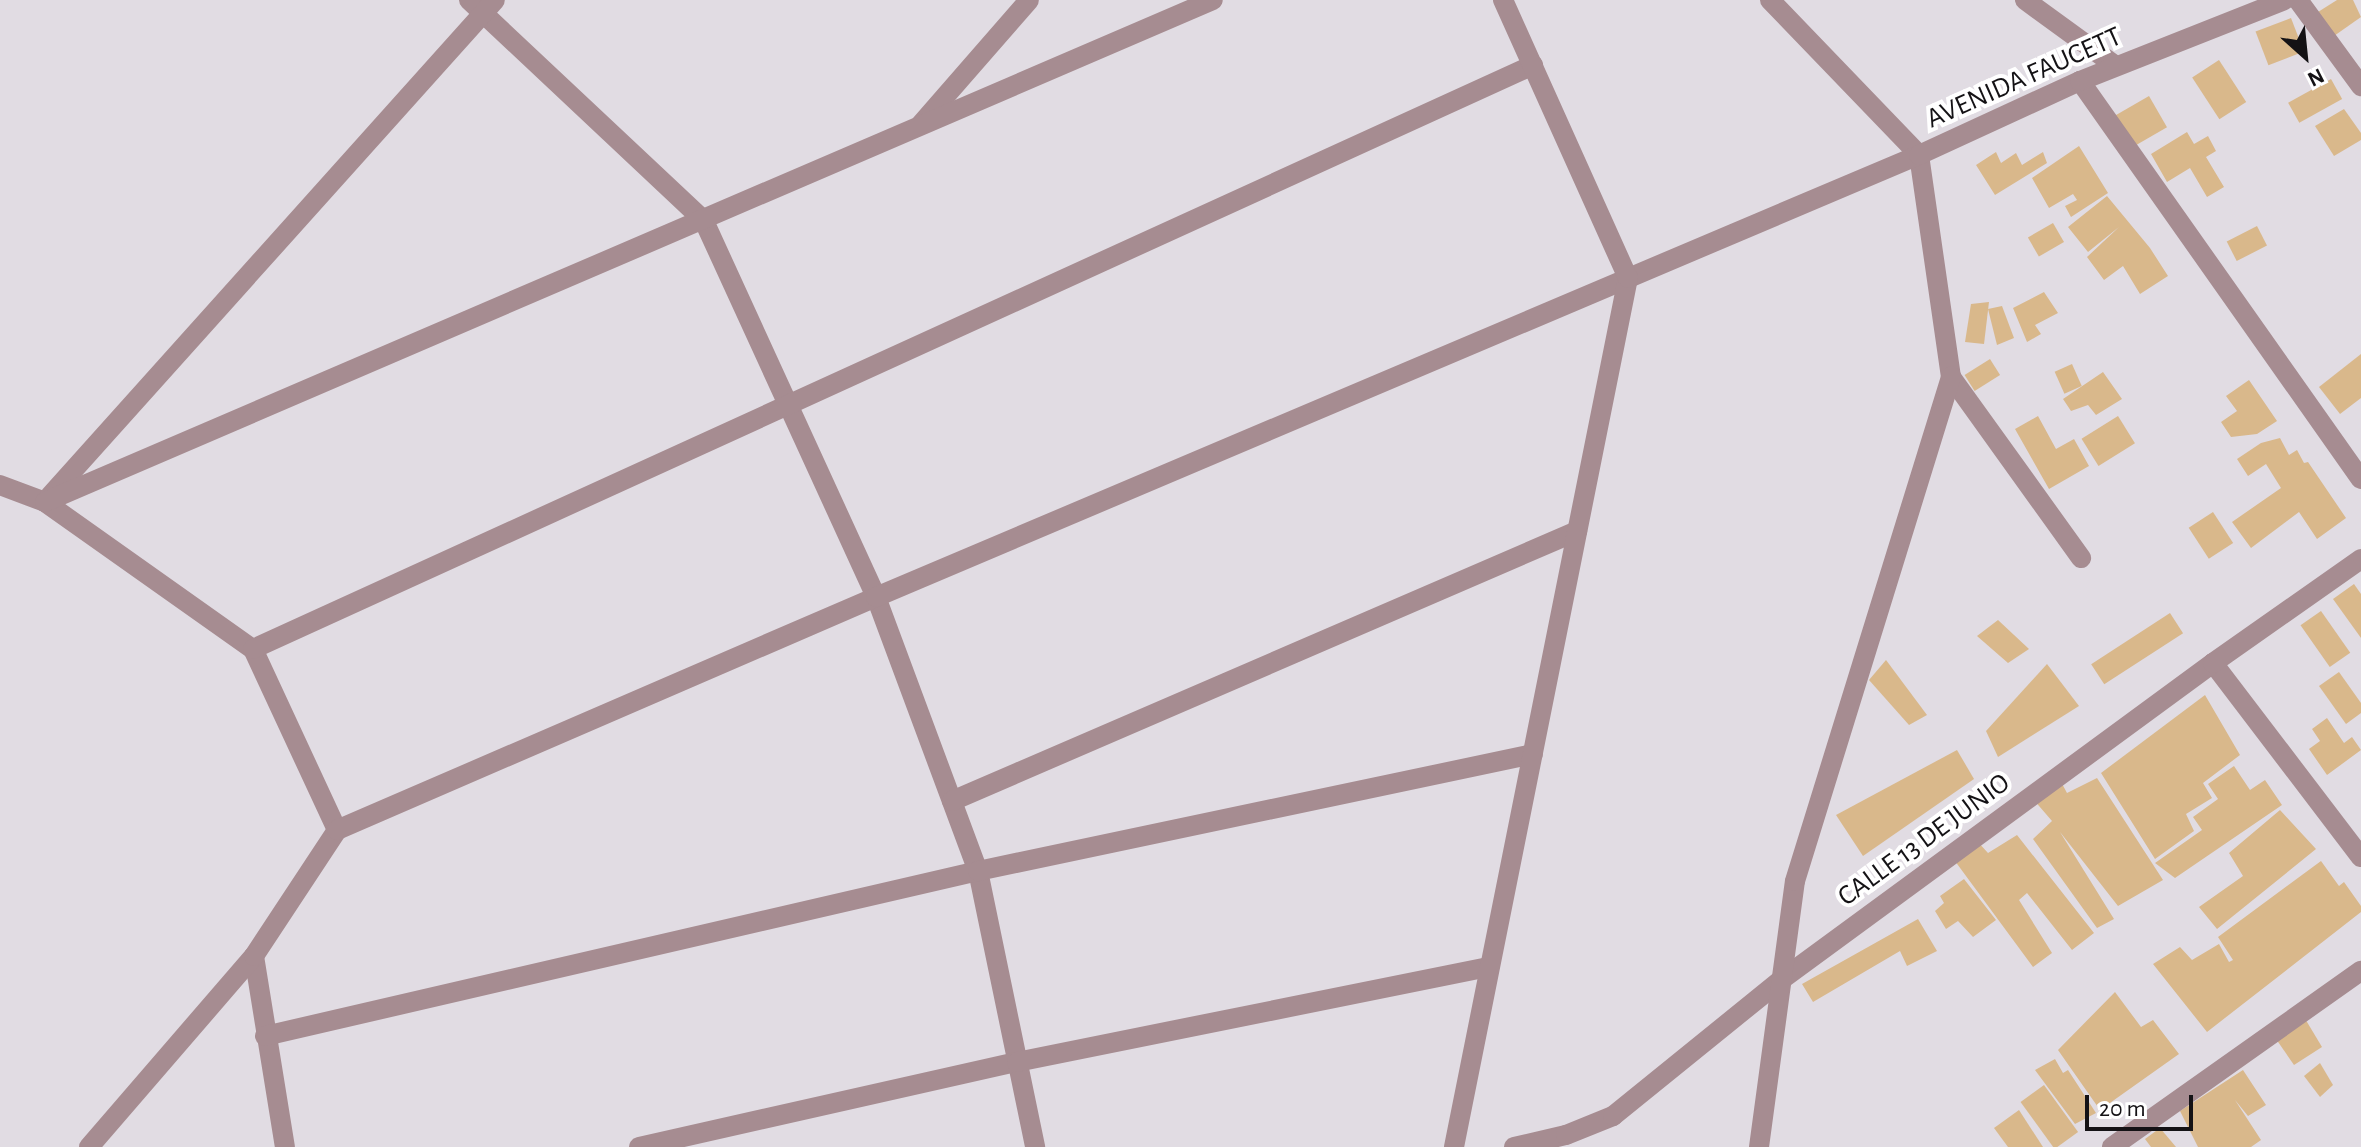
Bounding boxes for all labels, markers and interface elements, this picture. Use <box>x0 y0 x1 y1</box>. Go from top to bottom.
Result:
north arrow <box>2265 16 2345 96</box>
street label: AVENIDA FAUCETT <box>1921 20 2127 136</box>
text: N <box>2304 64 2328 91</box>
street label: CALLE 13 DE JUNIO <box>1831 766 2017 914</box>
scale bar <box>2089 1079 2197 1129</box>
text: 20 m <box>2099 1097 2146 1121</box>

